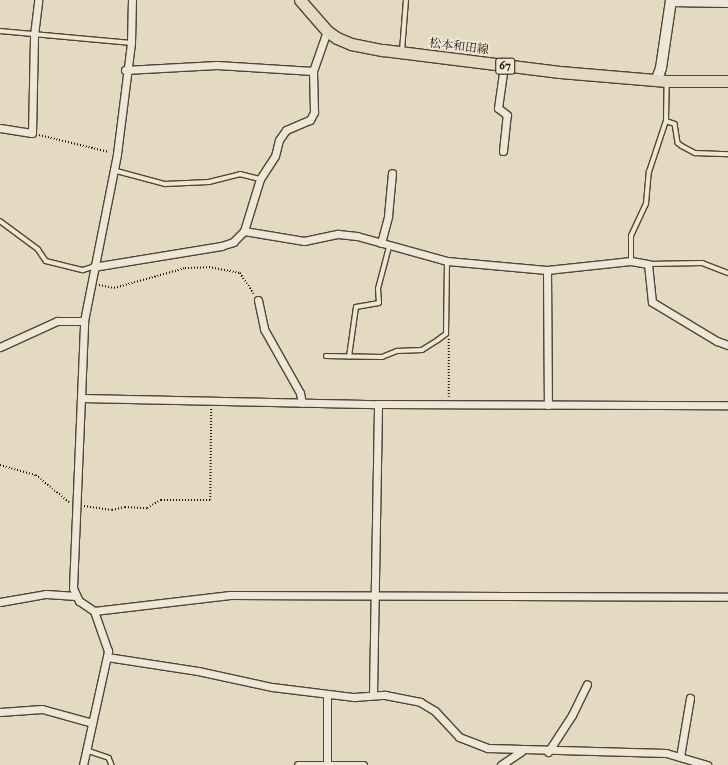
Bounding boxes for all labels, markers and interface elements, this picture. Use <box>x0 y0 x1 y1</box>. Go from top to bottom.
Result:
street label: 松本和田線 <box>428 36 490 58</box>
road number: 67 <box>495 57 515 75</box>

